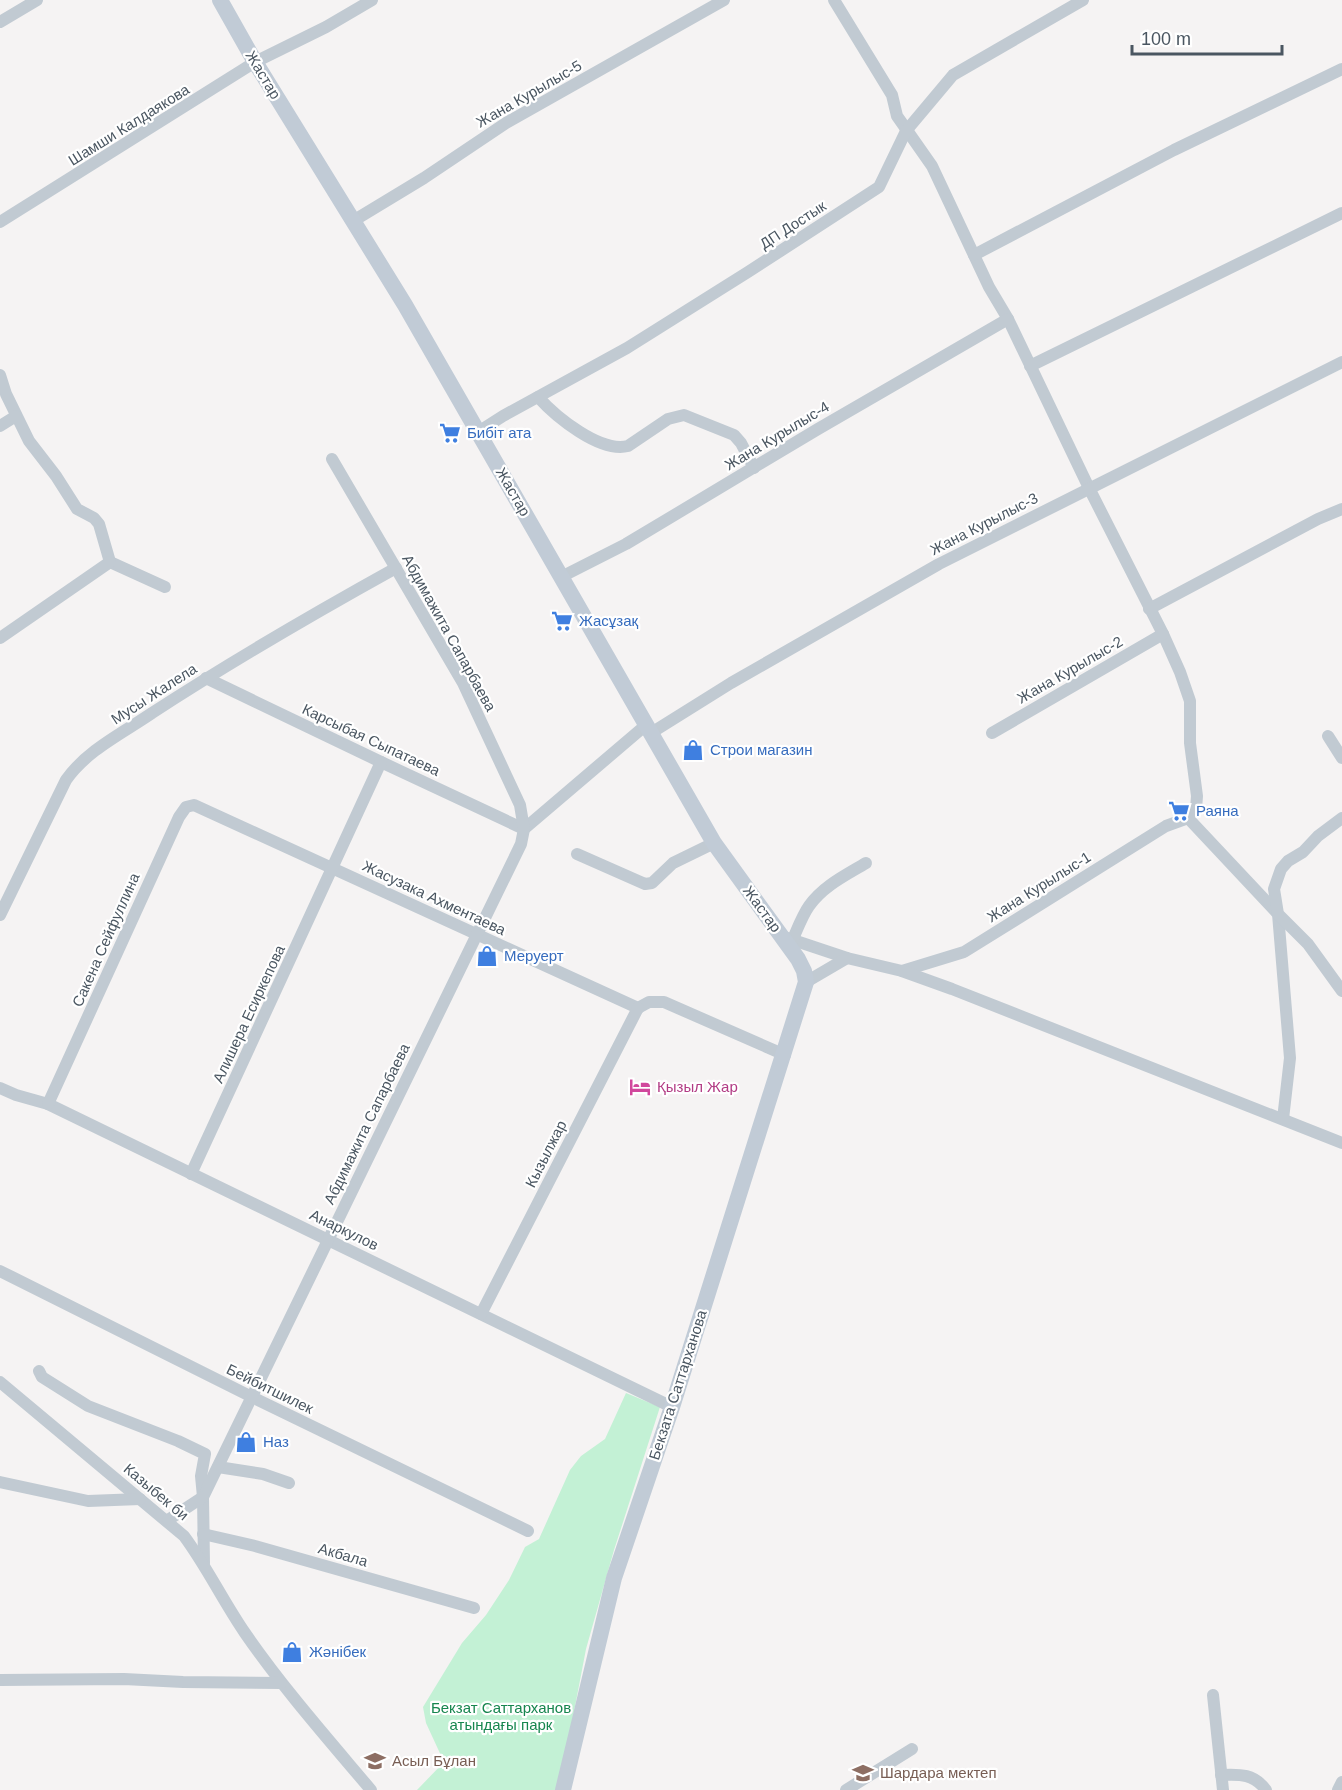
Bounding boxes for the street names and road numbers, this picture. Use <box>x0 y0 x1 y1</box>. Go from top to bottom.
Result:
street label: Жастар <box>242 48 284 102</box>
street label: Жана Курылыс-5 <box>473 57 584 131</box>
street label: Шамши Калдаякова <box>65 80 193 169</box>
street label: ДП Достык <box>756 197 829 252</box>
street label: Жана Курылыс-4 <box>721 398 832 473</box>
street label: Жастар <box>493 464 534 519</box>
street label: Жана Курылыс-3 <box>927 489 1041 558</box>
street label: Абдимажита Сапарбаева <box>399 551 500 715</box>
street label: Жана Курылыс-2 <box>1014 633 1125 707</box>
street label: Мусы Жалела <box>108 659 200 728</box>
street label: Карсыбая Сыпатаева <box>300 700 443 779</box>
street label: Жана Курылыс-1 <box>984 848 1094 925</box>
street label: Жасузака Ахментаева <box>360 857 509 938</box>
street label: Сакена Сейфуллина <box>68 870 143 1009</box>
street label: Жастар <box>740 882 785 935</box>
street label: Алишера Есиркепова <box>209 942 288 1085</box>
street label: Абдимажита Сапарбаева <box>320 1040 413 1207</box>
street label: Кызылжар <box>521 1118 570 1190</box>
street label: Анаркулов <box>307 1206 381 1253</box>
street label: Бекзата Саттарханова <box>645 1307 710 1462</box>
street label: Бейбитшилек <box>224 1360 317 1417</box>
street label: Казыбек би <box>121 1460 192 1524</box>
street label: Акбала <box>316 1539 370 1570</box>

